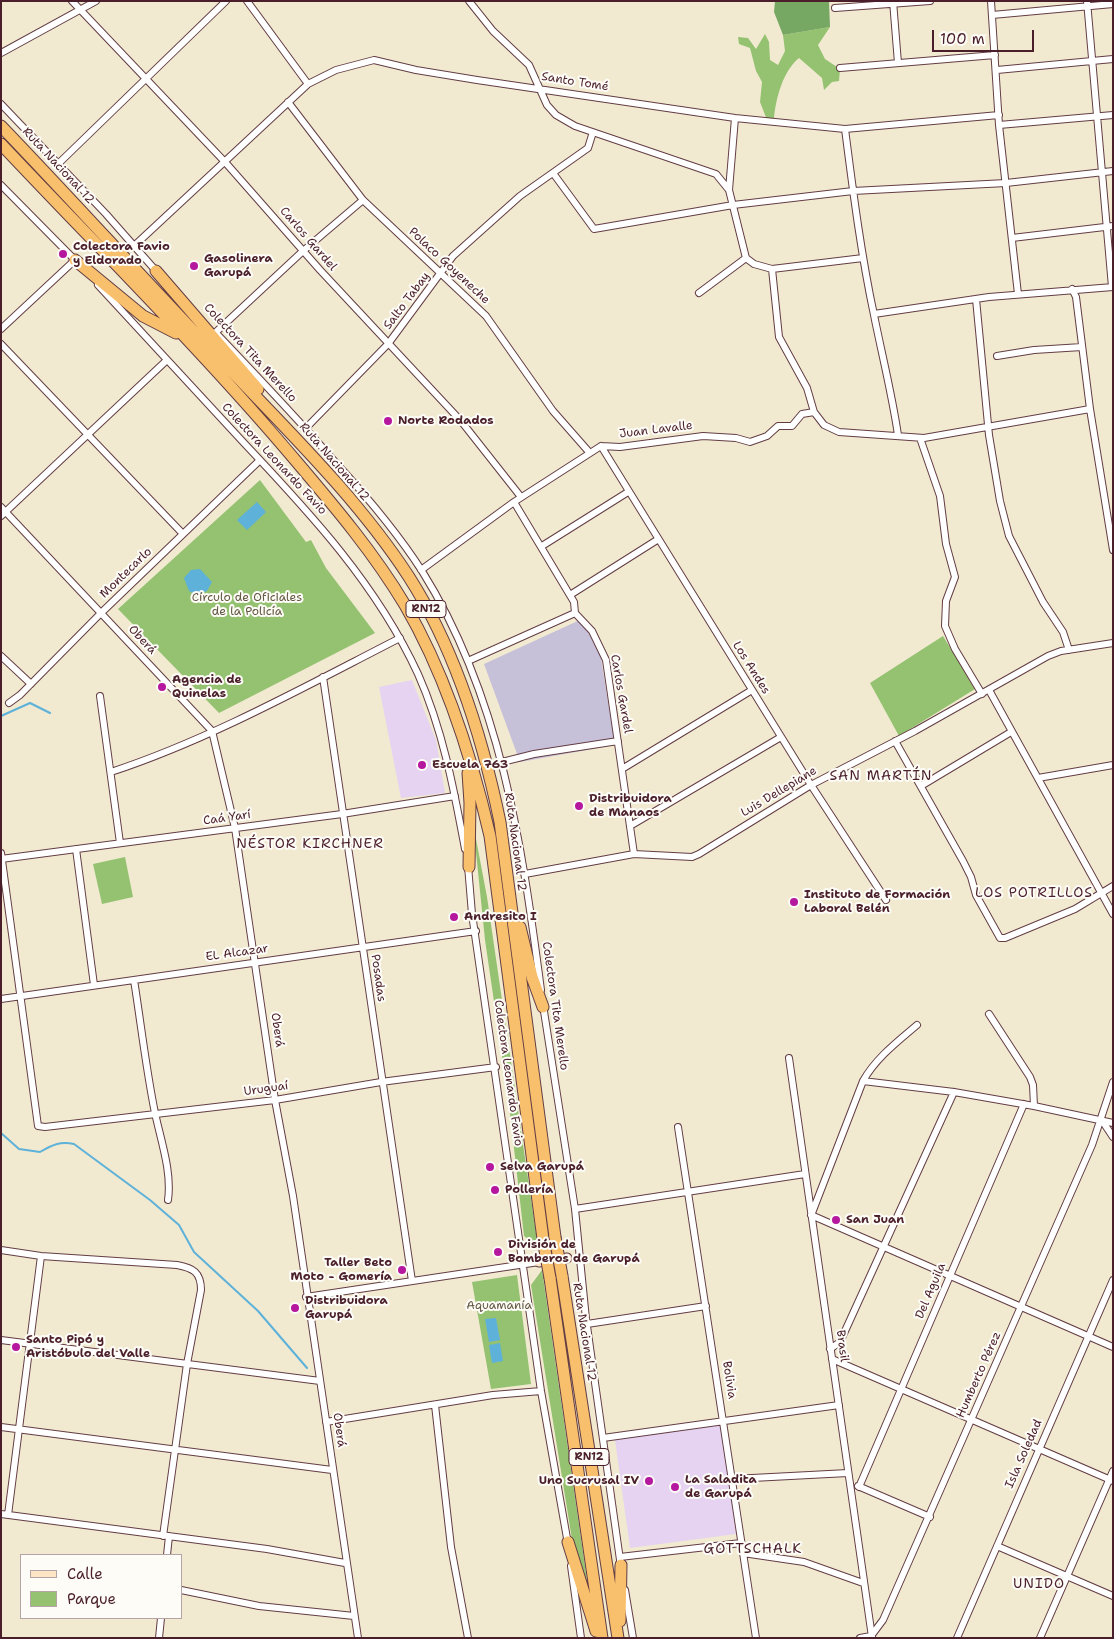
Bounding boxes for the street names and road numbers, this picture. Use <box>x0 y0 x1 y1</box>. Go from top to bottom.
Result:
street label: Santo Tomé <box>540 70 610 94</box>
street label: Ruta Nacional 12 <box>19 125 97 207</box>
street label: Carlos Gardel <box>276 204 340 274</box>
street label: Polaco Goyeneche <box>405 225 493 307</box>
street label: Salto Tabay <box>381 269 433 333</box>
street label: Colectora Tita Merello <box>201 301 299 405</box>
street label: Colectora Leonardo Favio <box>218 400 330 518</box>
street label: Juan Lavalle <box>619 418 693 442</box>
street label: Ruta Nacional 12 <box>296 420 372 504</box>
street label: Montecarlo <box>97 545 155 601</box>
road number: RN12 <box>406 600 446 618</box>
street label: Oberá <box>125 622 159 658</box>
street label: Los Andes <box>729 639 773 697</box>
street label: Carlos Gardel <box>607 653 635 735</box>
street label: Luis Dellepiane <box>739 764 819 820</box>
street label: Ruta Nacional 12 <box>501 792 529 892</box>
street label: Caá Yarí <box>202 808 252 828</box>
street label: EL Alcazar <box>205 941 269 965</box>
street label: Colectora Tita Merello <box>539 941 571 1071</box>
street label: Posadas <box>368 953 388 1003</box>
street label: Colectora Leonardo Favio <box>491 999 525 1147</box>
street label: Oberá <box>267 1012 287 1048</box>
street label: Uruguaí <box>243 1079 289 1099</box>
street label: Del Aguila <box>913 1261 949 1321</box>
street label: Ruta Nacional 12 <box>569 1282 599 1382</box>
street label: Brasil <box>833 1329 851 1363</box>
street label: Humberto Pérez <box>954 1330 1004 1420</box>
street label: Bolivia <box>719 1360 739 1400</box>
street label: Oberá <box>329 1412 349 1448</box>
street label: Isla Soledad <box>1002 1417 1046 1491</box>
road number: RN12 <box>569 1448 609 1465</box>

